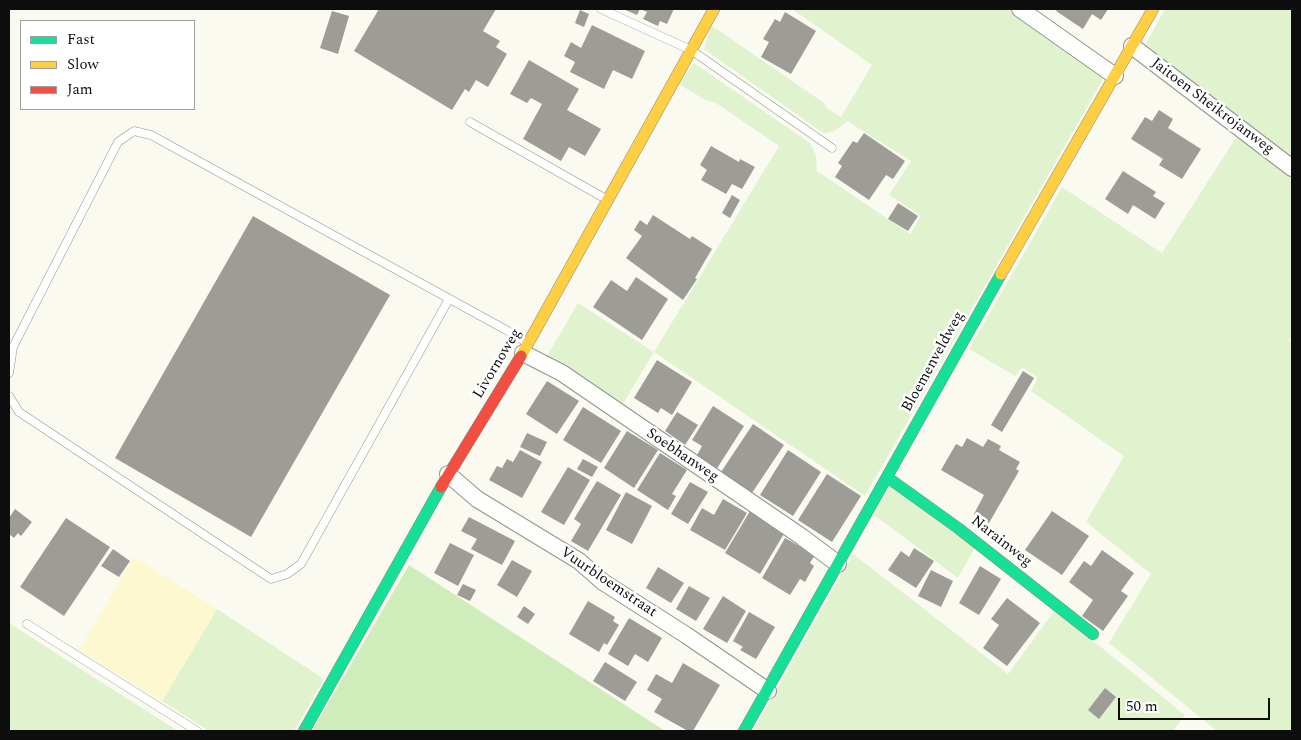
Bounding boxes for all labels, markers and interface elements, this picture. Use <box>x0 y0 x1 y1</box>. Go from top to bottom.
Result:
legend <box>20 20 195 110</box>
text: Fast <box>67 28 95 51</box>
text: Slow <box>67 53 99 76</box>
street label: Jaitoen Sheikrojanweg <box>1147 55 1277 159</box>
text: Jam <box>67 78 93 101</box>
street label: Bloemenveldweg <box>899 309 969 415</box>
street label: Livornoweg <box>470 326 526 402</box>
street label: Soebhanweg <box>642 425 722 487</box>
street label: Narainweg <box>967 513 1035 571</box>
street label: Vuurbloemstraat <box>556 544 660 622</box>
scale bar <box>1121 688 1274 720</box>
text: 50 m <box>1126 695 1158 718</box>

